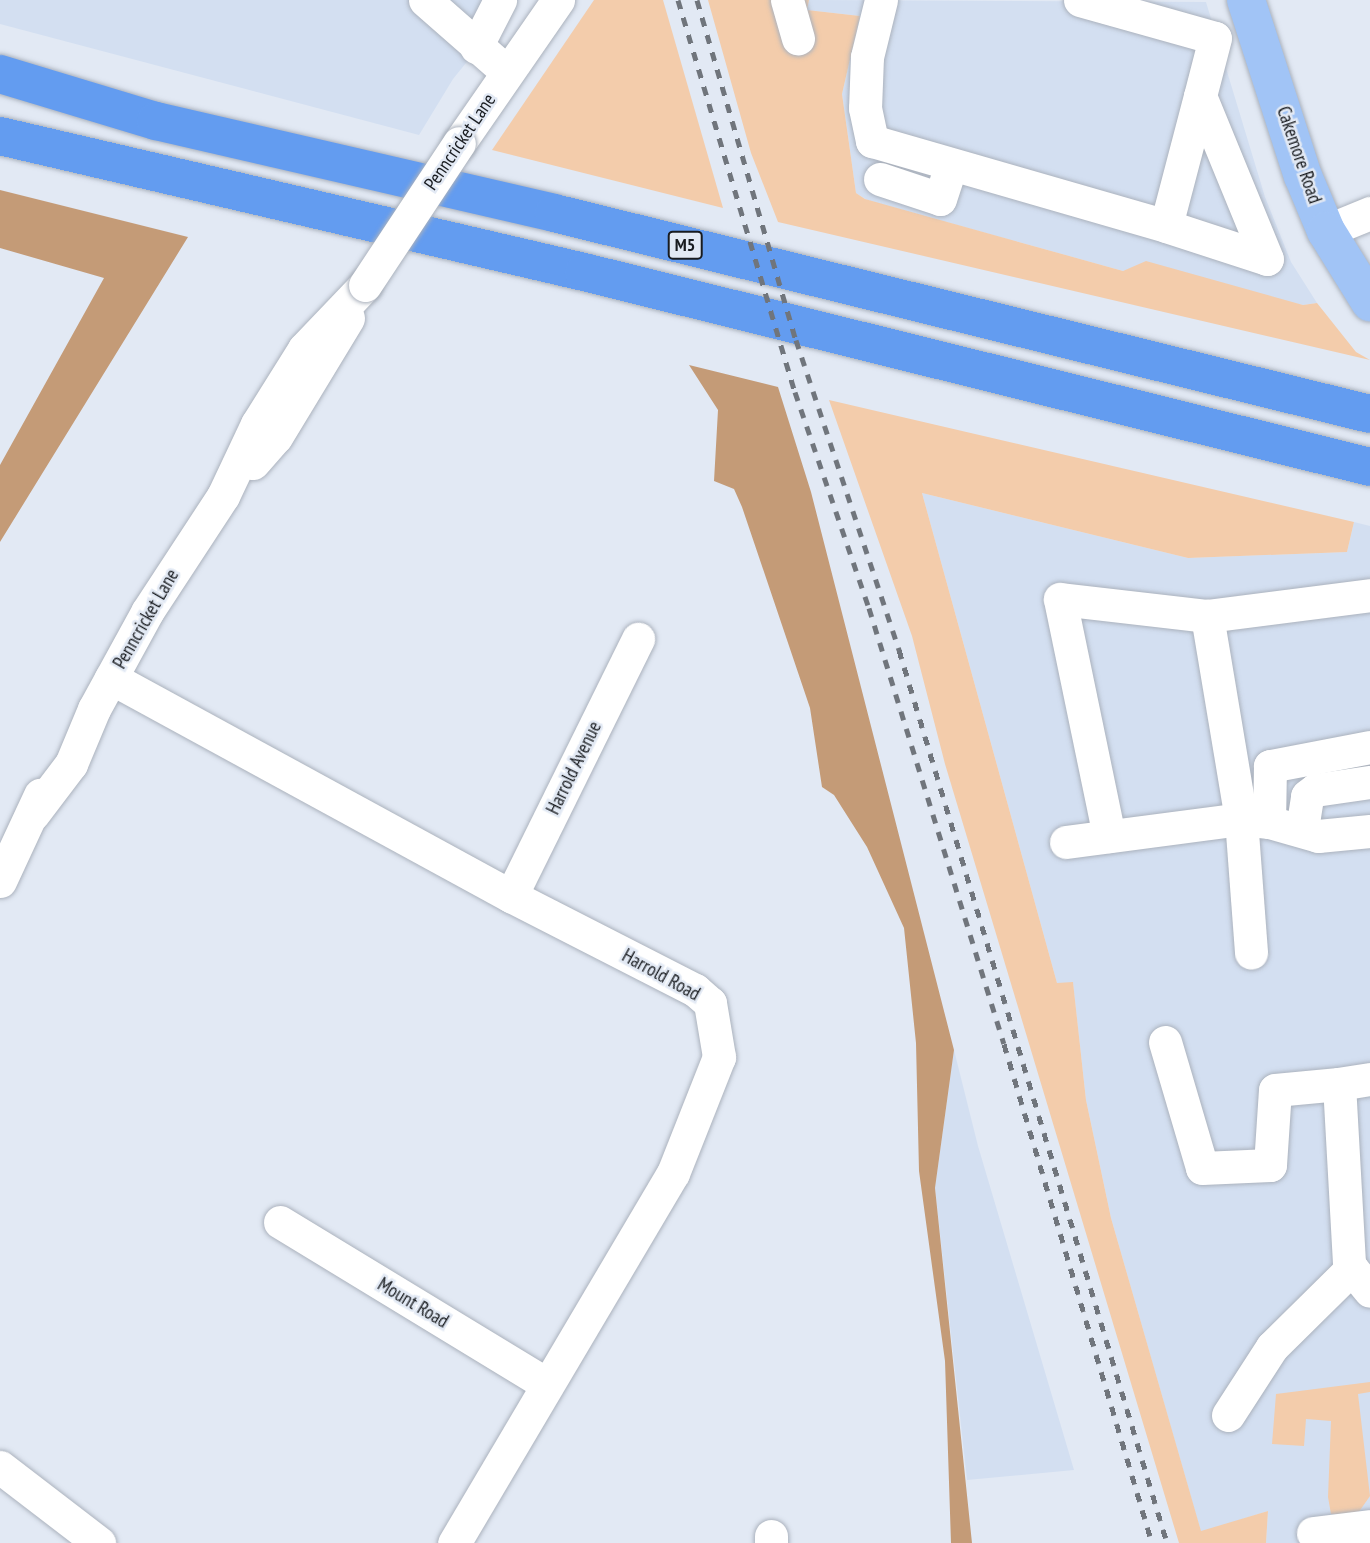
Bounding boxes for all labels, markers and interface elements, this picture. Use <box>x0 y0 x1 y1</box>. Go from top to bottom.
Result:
street label: Penncricket Lane <box>419 90 501 194</box>
street label: Cakemore Road <box>1272 103 1326 207</box>
road number: M5 <box>668 230 702 260</box>
street label: Penncricket Lane <box>108 565 184 673</box>
street label: Harrold Avenue <box>542 718 606 818</box>
street label: Harrold Road <box>618 944 704 1006</box>
street label: Mount Road <box>373 1273 453 1333</box>

